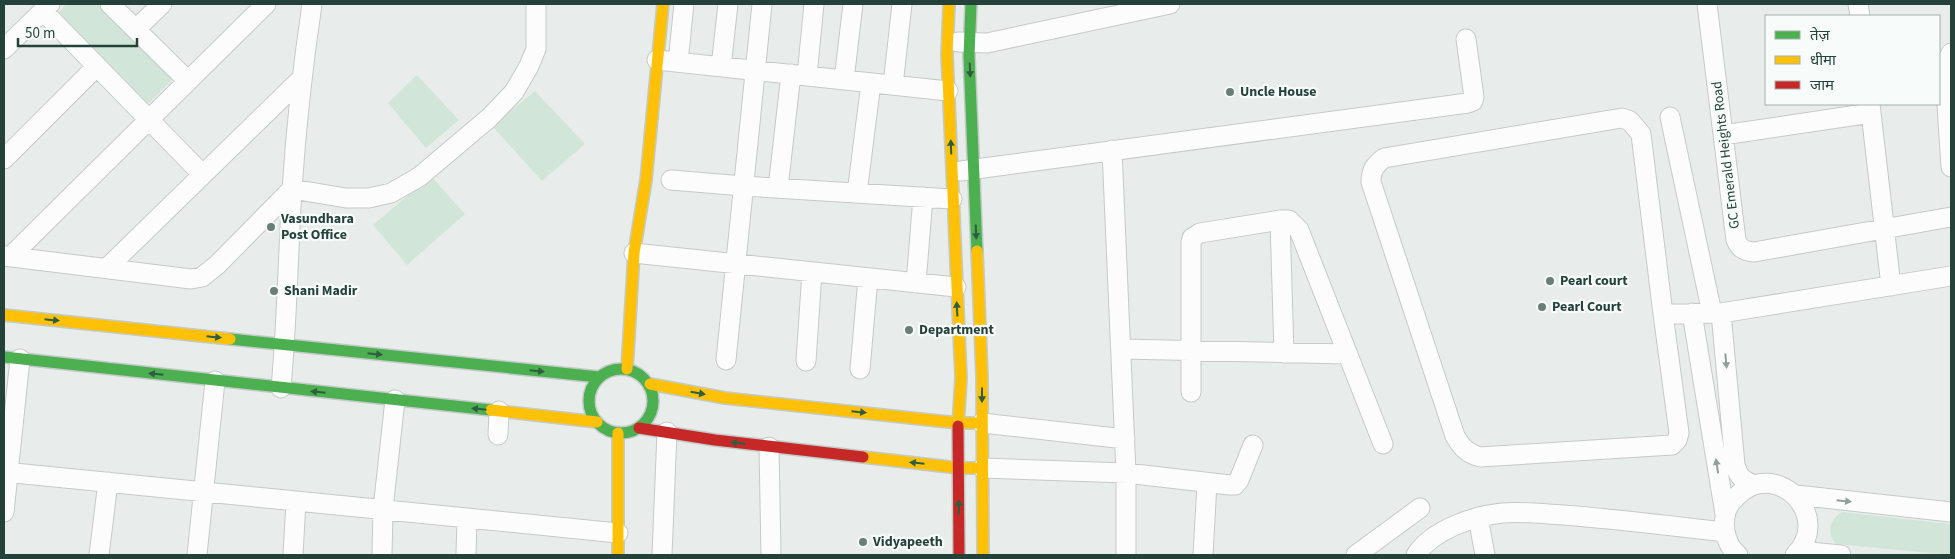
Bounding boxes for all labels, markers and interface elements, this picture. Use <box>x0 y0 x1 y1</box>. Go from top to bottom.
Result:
scale bar <box>18 15 136 47</box>
legend <box>1765 15 1940 105</box>
text: 50 m <box>25 23 55 44</box>
text: तेज़ <box>1810 25 1831 46</box>
text: धीमा <box>1810 50 1837 71</box>
one-way arrow <box>966 62 974 78</box>
text: जाम <box>1810 75 1835 96</box>
street label: GC Emerald Heights Road <box>1707 80 1745 230</box>
place label: Uncle House <box>1240 82 1317 102</box>
marker: Uncle House <box>1224 86 1236 98</box>
one-way arrow <box>946 139 954 155</box>
place label: Vasundhara Post Office <box>280 209 354 245</box>
marker: Vasundhara Post Office <box>265 221 277 233</box>
one-way arrow <box>972 225 980 241</box>
place label: Pearl court <box>1560 271 1628 291</box>
marker: Pearl court <box>1544 275 1556 287</box>
place label: Shani Madir <box>284 281 358 301</box>
marker: Shani Madir <box>268 285 280 297</box>
place label: Pearl Court <box>1552 297 1622 317</box>
one-way arrow <box>953 301 961 317</box>
marker: Pearl Court <box>1536 301 1548 313</box>
one-way arrow <box>45 316 61 324</box>
place label: Department <box>919 320 995 340</box>
marker: Department <box>903 324 915 336</box>
one-way arrow <box>206 333 222 341</box>
one-way arrow <box>368 350 384 358</box>
one-way arrow <box>1722 353 1730 369</box>
one-way arrow <box>529 367 545 375</box>
one-way arrow <box>148 370 164 378</box>
one-way arrow <box>978 387 986 403</box>
one-way arrow <box>309 388 325 396</box>
one-way arrow <box>690 389 706 397</box>
one-way arrow <box>471 405 487 413</box>
one-way arrow <box>851 408 867 416</box>
one-way arrow <box>730 439 746 447</box>
one-way arrow <box>1713 457 1721 473</box>
one-way arrow <box>909 459 925 467</box>
one-way arrow <box>1836 497 1852 505</box>
one-way arrow <box>955 498 963 514</box>
place label: Vidyapeeth <box>872 532 943 552</box>
marker: Vidyapeeth <box>857 536 869 548</box>

